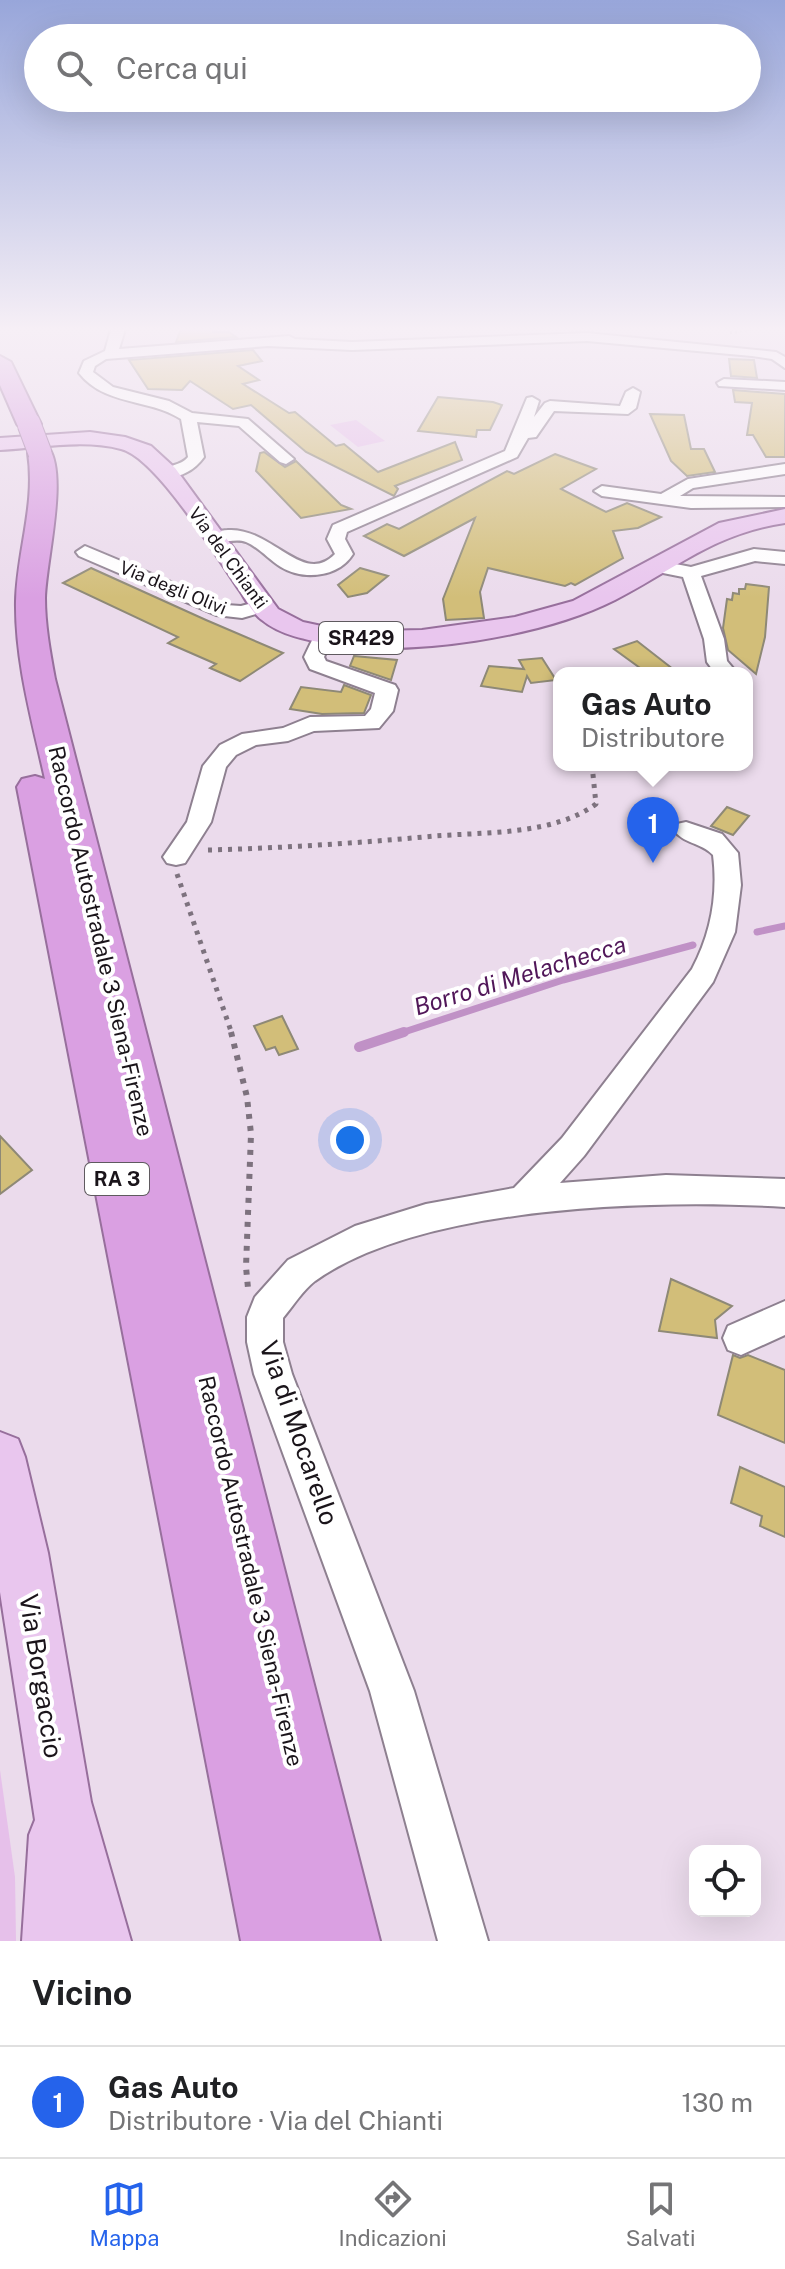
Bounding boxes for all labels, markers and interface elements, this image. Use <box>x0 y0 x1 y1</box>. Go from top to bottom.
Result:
search box <box>24 24 761 112</box>
icon: search <box>52 46 96 90</box>
text: Cerca qui <box>116 50 248 86</box>
street label: Via del Chianti <box>185 503 272 612</box>
street label: Via degli Olivi <box>117 557 230 619</box>
road number: SR429 <box>319 622 403 654</box>
popup <box>553 667 753 771</box>
text: Gas Auto <box>581 686 712 722</box>
text: Distributore <box>581 722 725 753</box>
street label: Raccordo Autostradale 3 Siena-Firenze <box>43 743 159 1139</box>
pin: 1 <box>627 797 679 863</box>
water label: Borro di Melachecca <box>410 929 629 1021</box>
your location <box>330 1120 370 1160</box>
road number: RA 3 <box>85 1163 149 1195</box>
street label: Via di Mocarello <box>253 1337 345 1529</box>
street label: Raccordo Autostradale 3 Siena-Firenze <box>193 1373 309 1769</box>
street label: Via Borgaccio <box>13 1592 70 1760</box>
map controls <box>689 1845 761 1917</box>
button: locate <box>689 1845 761 1917</box>
text: Vicino <box>32 1973 132 2013</box>
text: Gas Auto <box>108 2069 239 2105</box>
text: 1 <box>52 2087 64 2118</box>
text: 130 m <box>681 2087 753 2118</box>
text: Distributore · Via del Chianti <box>108 2105 443 2136</box>
tab: Mappa <box>90 2177 159 2251</box>
tab: Indicazioni <box>339 2177 447 2251</box>
tab: Salvati <box>626 2177 695 2251</box>

